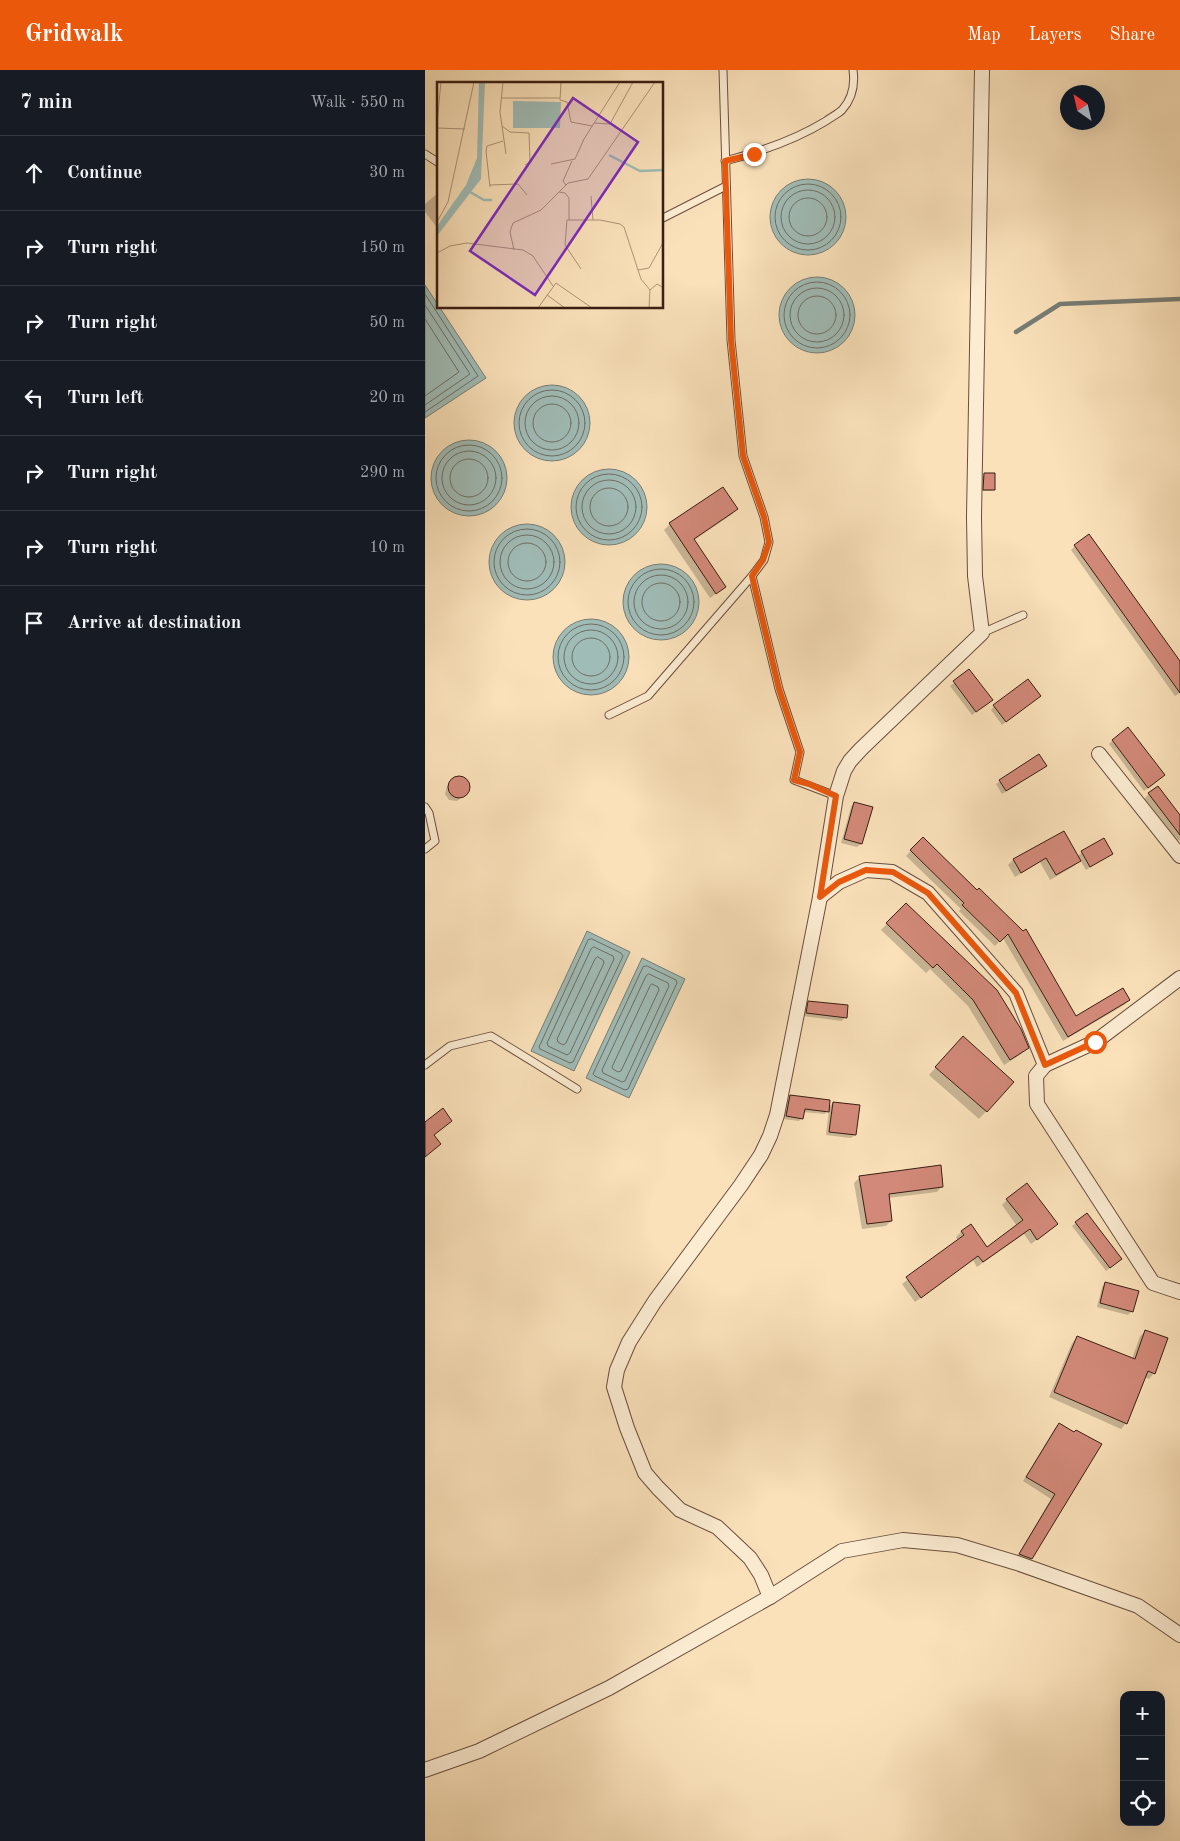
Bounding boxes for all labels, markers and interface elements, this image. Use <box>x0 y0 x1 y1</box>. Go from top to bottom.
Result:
text: Gridwalk <box>25 23 123 47</box>
text: Map <box>967 26 1001 44</box>
text: Layers <box>1029 26 1081 44</box>
text: Share <box>1109 26 1155 44</box>
inset map <box>437 82 664 309</box>
north arrow <box>1060 85 1105 130</box>
text: 7 min <box>20 92 73 113</box>
text: Walk · 550 m <box>310 95 405 111</box>
route end <box>743 143 766 166</box>
icon: ahead <box>20 159 48 187</box>
text: Continue <box>67 164 142 183</box>
text: 30 m <box>369 165 405 181</box>
icon: right <box>20 234 48 262</box>
text: Turn right <box>67 239 157 258</box>
text: 150 m <box>360 240 405 256</box>
icon: right <box>20 309 48 337</box>
text: Turn right <box>67 314 157 333</box>
text: 50 m <box>369 315 405 331</box>
icon: left <box>20 384 48 412</box>
text: Turn left <box>67 389 144 408</box>
text: 20 m <box>369 390 405 406</box>
icon: right <box>20 459 48 487</box>
text: Turn right <box>67 464 157 483</box>
text: 290 m <box>360 465 405 481</box>
icon: right <box>20 534 48 562</box>
text: Turn right <box>67 539 157 558</box>
text: 10 m <box>369 540 405 556</box>
icon: arrive <box>20 609 48 637</box>
text: Arrive at destination <box>67 614 241 633</box>
route start <box>1084 1031 1107 1054</box>
map controls <box>1120 1691 1165 1826</box>
button: + <box>1120 1691 1165 1736</box>
button: − <box>1120 1736 1165 1781</box>
button: locate <box>1120 1781 1165 1826</box>

